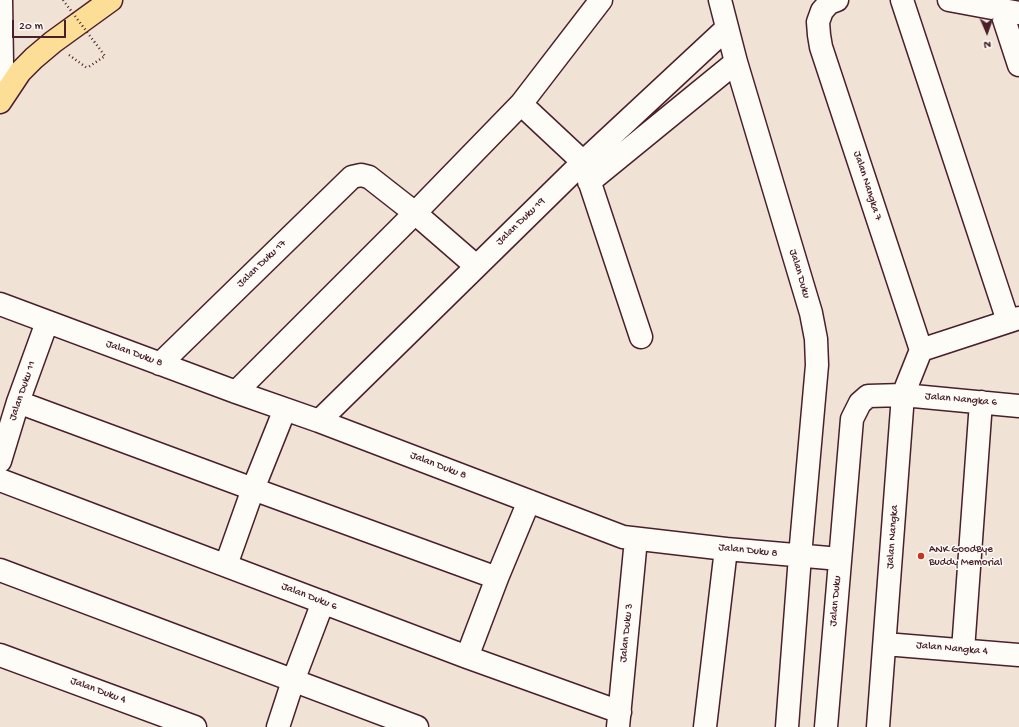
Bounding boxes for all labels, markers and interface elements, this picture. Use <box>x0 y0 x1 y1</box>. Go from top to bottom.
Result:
scale bar <box>14 12 68 38</box>
north arrow <box>967 12 1007 52</box>
text: 20 m <box>19 20 43 34</box>
text: N <box>984 38 991 50</box>
street label: Jalan Nangka 7 <box>850 150 884 222</box>
street label: Jalan Duku 19 <box>494 195 548 249</box>
street label: Jalan Duku 17 <box>235 237 289 291</box>
street label: Jalan Duku <box>785 248 813 300</box>
street label: Jalan Duku 8 <box>104 338 164 370</box>
street label: Jalan Duku 11 <box>7 359 39 423</box>
street label: Jalan Nangka 6 <box>924 390 998 410</box>
street label: Jalan Duku 8 <box>408 449 468 483</box>
street label: Jalan Nangka <box>884 505 902 569</box>
street label: Jalan Duku 8 <box>718 541 778 561</box>
place label: ANK GoodBye Buddy Memorial <box>929 543 1002 569</box>
marker: ANK GoodBye Buddy Memorial <box>916 551 926 561</box>
street label: Jalan Duku <box>827 575 845 627</box>
street label: Jalan Duku 6 <box>279 580 339 614</box>
street label: Jalan Duku 3 <box>617 603 637 663</box>
street label: Jalan Nangka 4 <box>916 639 988 659</box>
street label: Jalan Duku 4 <box>68 675 128 707</box>

